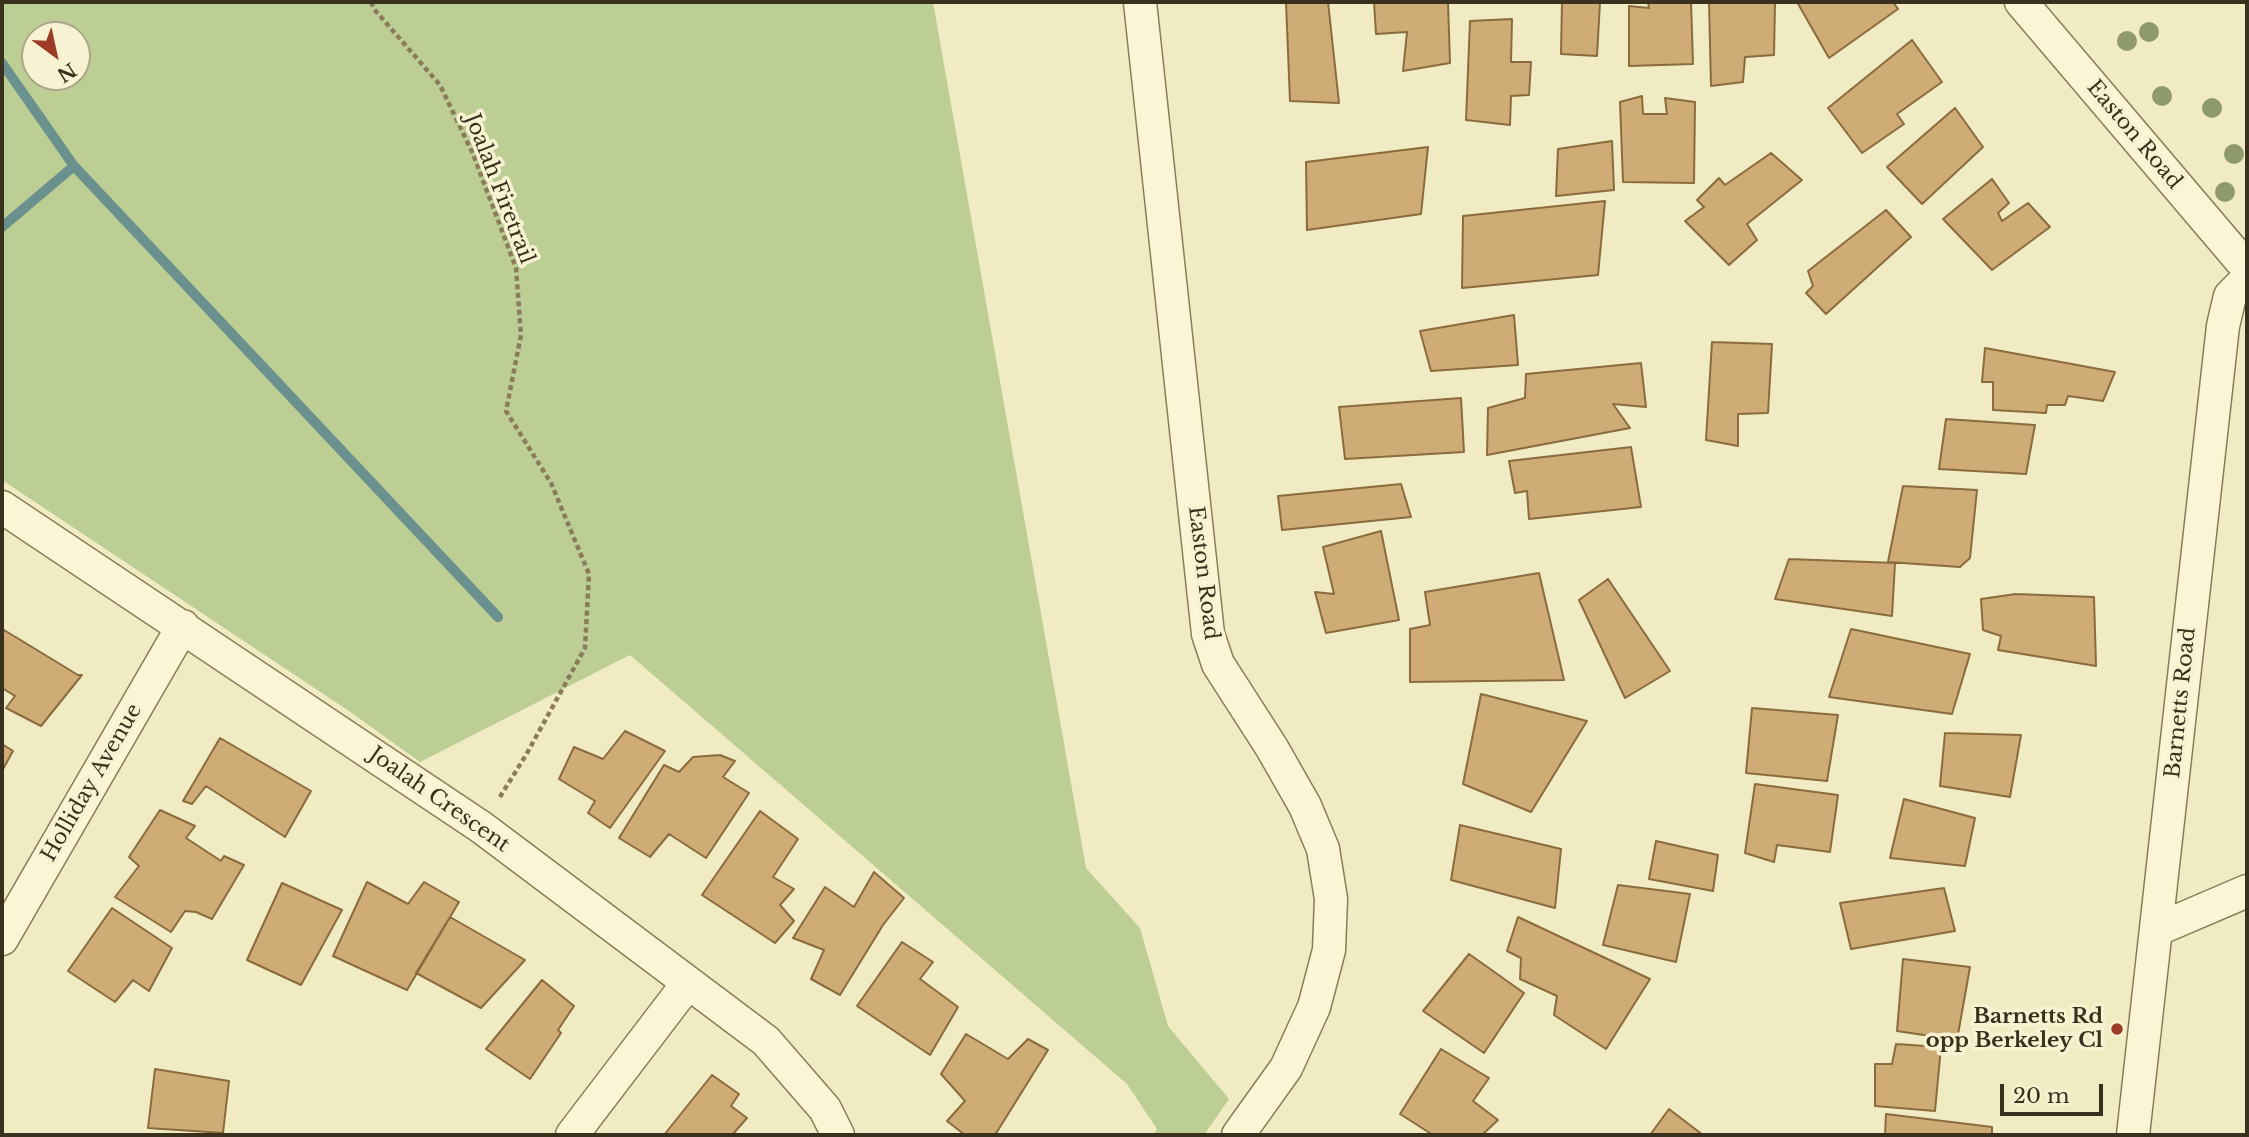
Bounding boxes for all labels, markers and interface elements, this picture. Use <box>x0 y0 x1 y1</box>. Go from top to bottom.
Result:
north arrow <box>21 21 91 91</box>
text: N <box>53 58 80 87</box>
street label: Easton Road <box>2081 75 2187 195</box>
street label: Joalah Firetrail <box>459 110 539 268</box>
street label: Easton Road <box>1182 505 1224 641</box>
street label: Barnetts Road <box>2161 626 2201 780</box>
street label: Holliday Avenue <box>37 700 147 866</box>
street label: Joalah Crescent <box>364 742 514 858</box>
place label: Barnetts Rd opp Berkeley Cl <box>1926 1004 2103 1054</box>
marker: Barnetts Rd opp Berkeley Cl <box>2109 1021 2125 1037</box>
scale bar <box>2004 1070 2107 1114</box>
text: 20 m <box>2013 1083 2070 1109</box>

